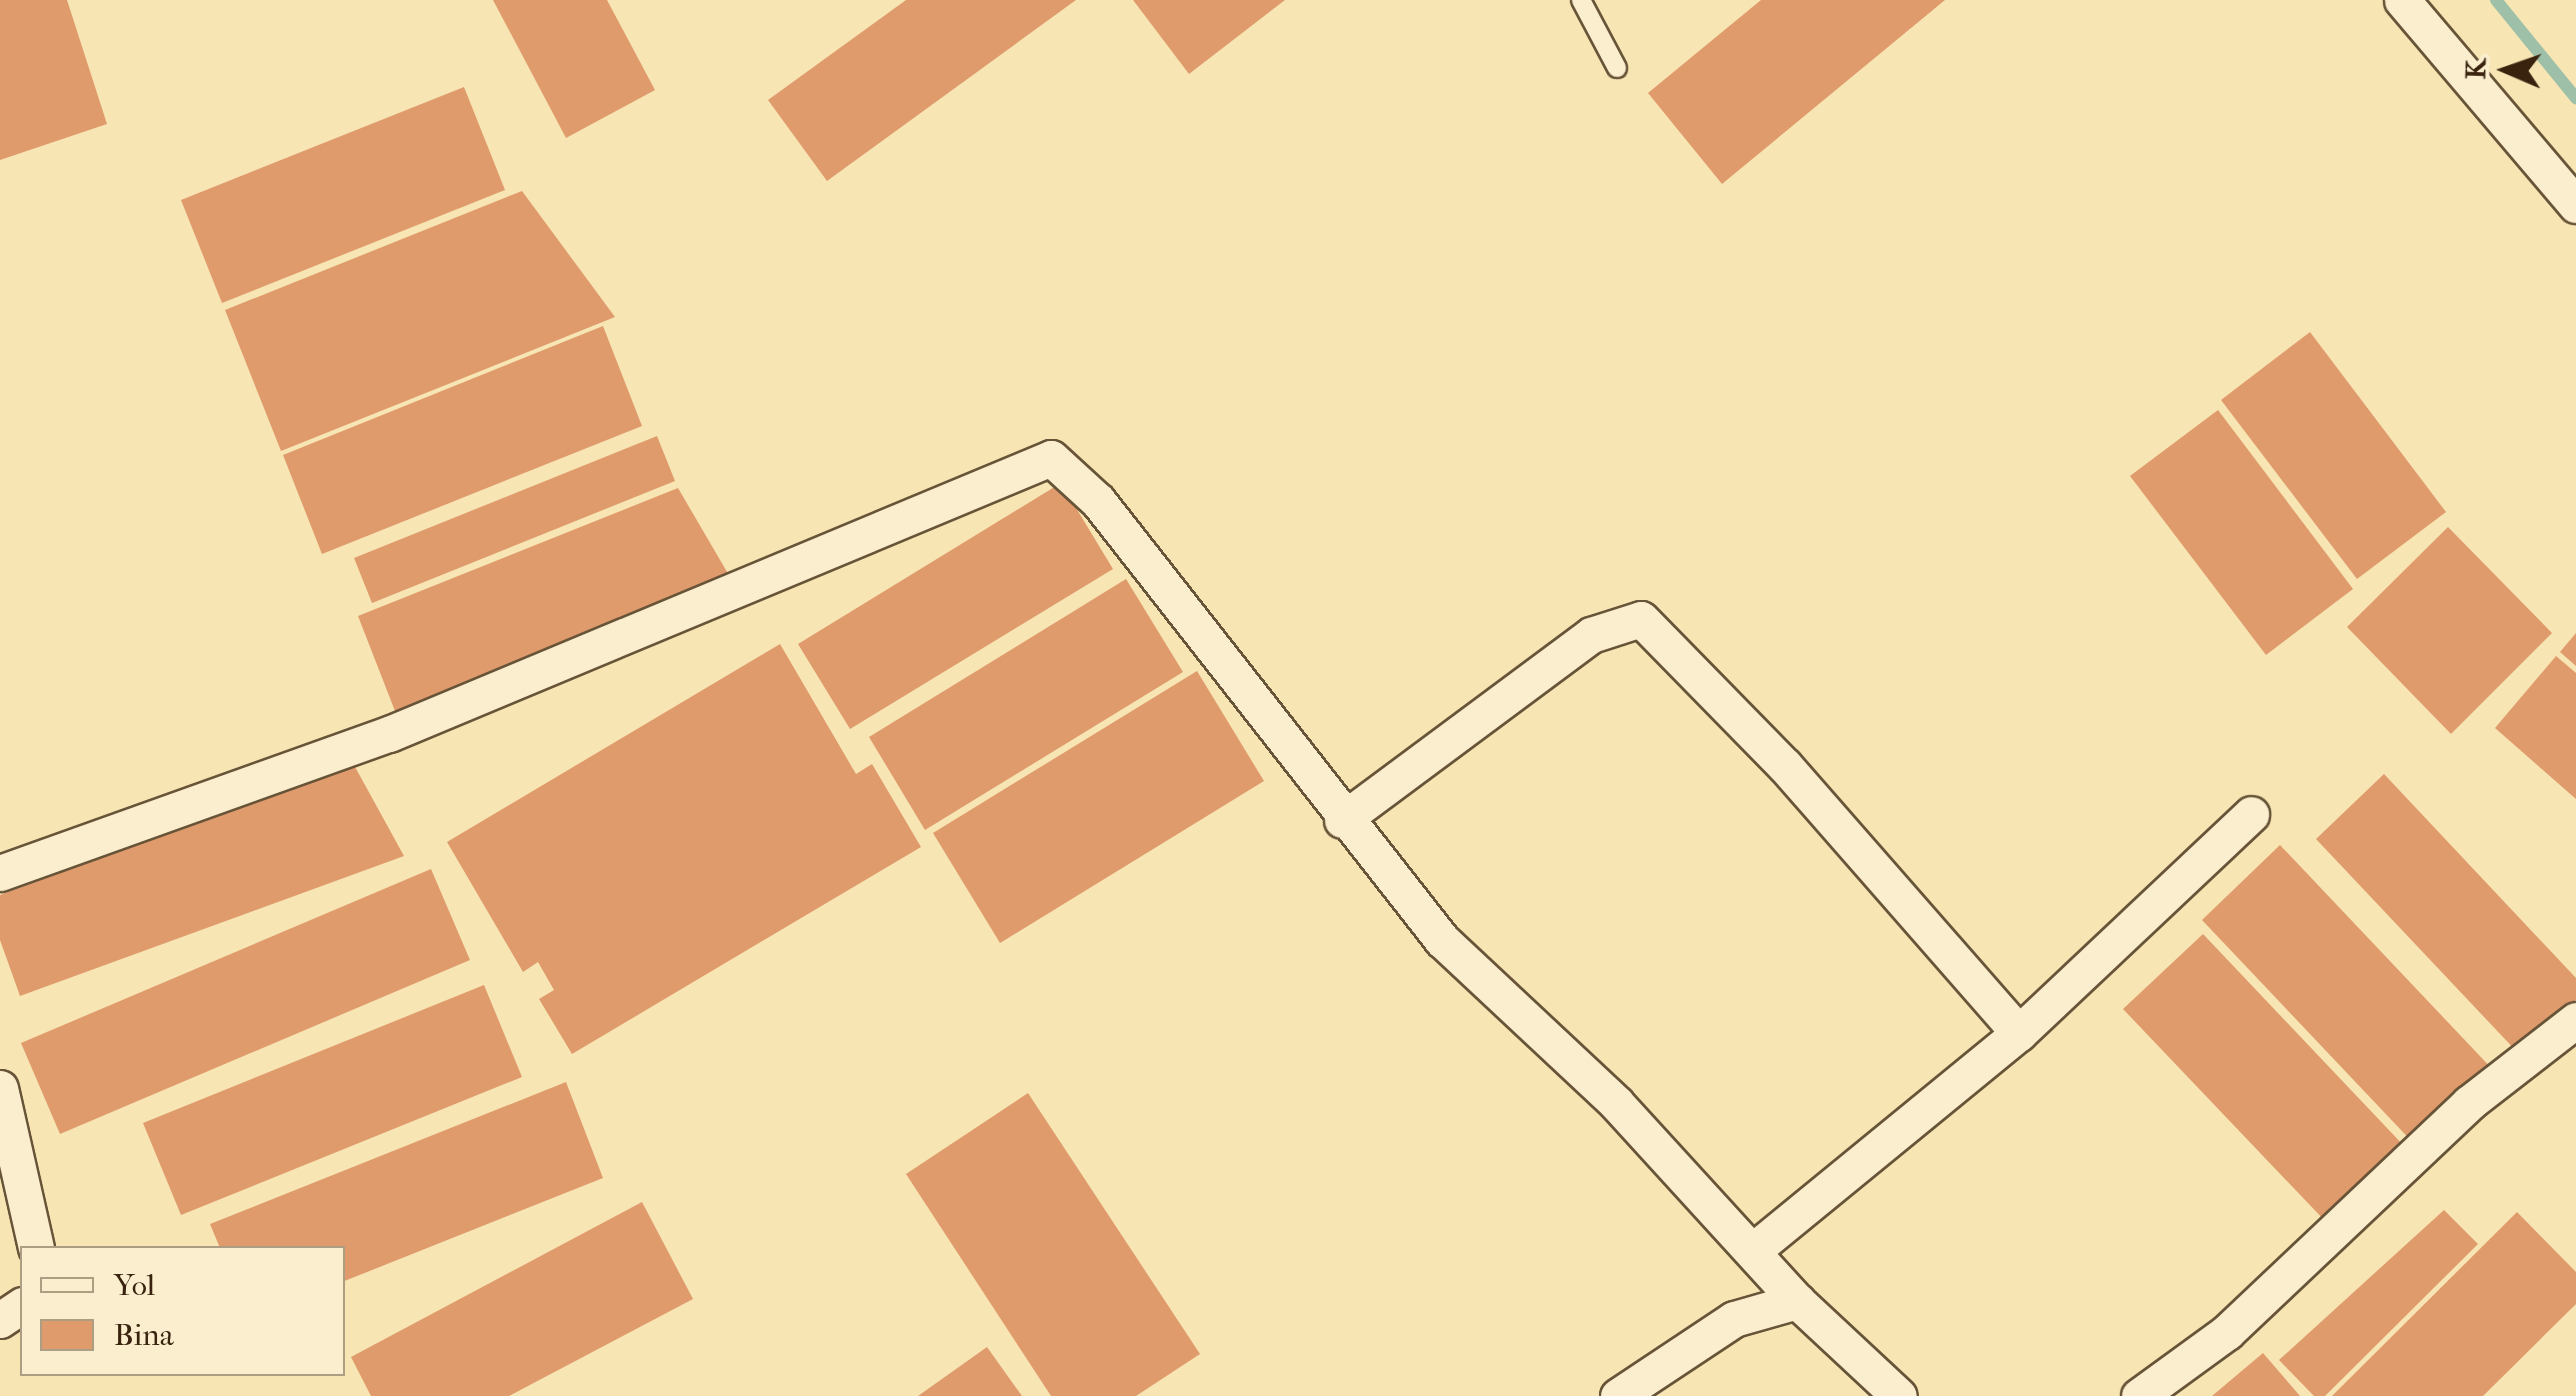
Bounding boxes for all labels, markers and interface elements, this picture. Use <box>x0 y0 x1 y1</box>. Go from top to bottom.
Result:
north arrow <box>2456 20 2556 120</box>
text: K <box>2459 58 2492 80</box>
legend <box>20 1246 345 1376</box>
text: Yol <box>114 1268 155 1303</box>
text: Bina <box>114 1318 174 1353</box>

